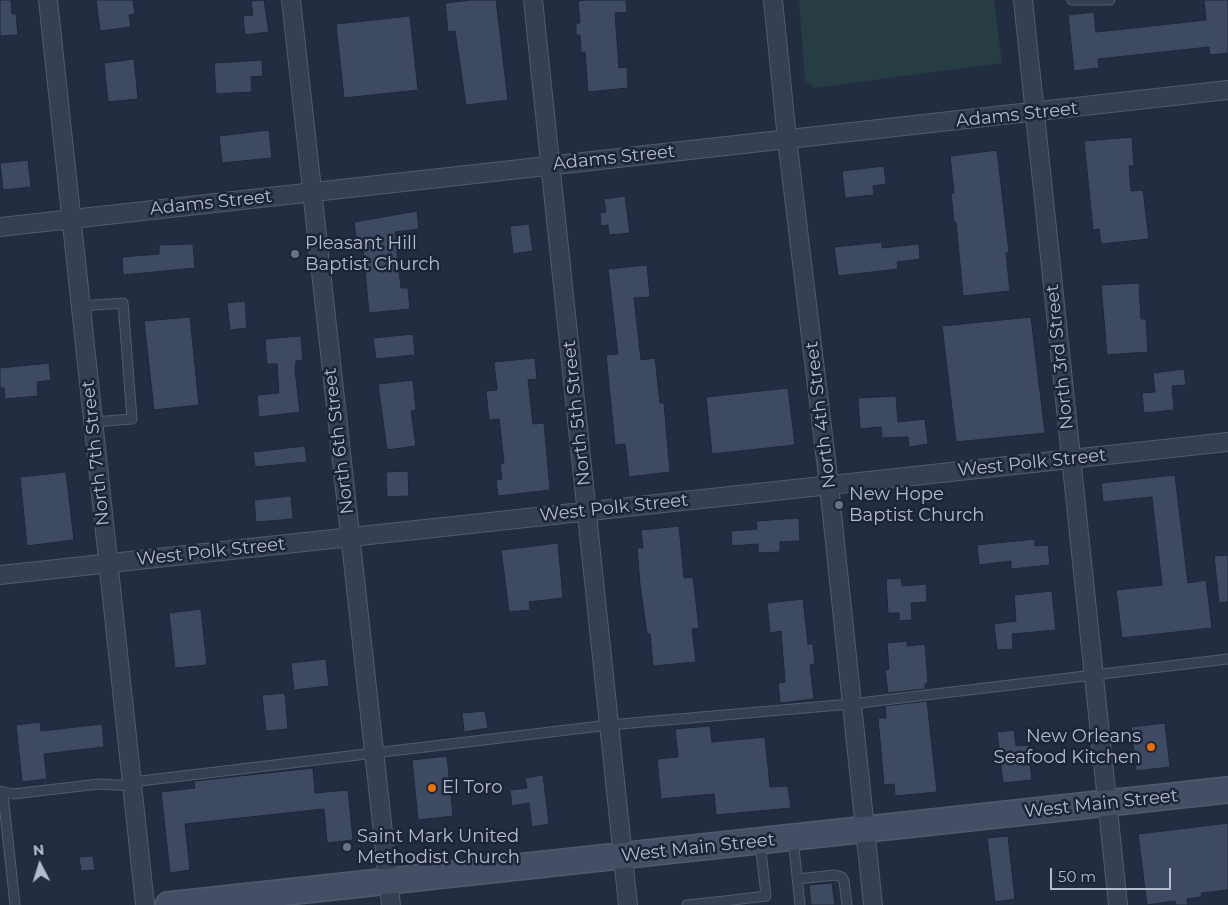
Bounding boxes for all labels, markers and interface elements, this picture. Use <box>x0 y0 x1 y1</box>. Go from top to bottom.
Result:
street label: Adams Street <box>955 98 1079 132</box>
street label: Adams Street <box>552 141 676 175</box>
street label: Adams Street <box>149 186 273 220</box>
place label: Pleasant Hill Baptist Church <box>305 233 441 276</box>
marker: Pleasant Hill Baptist Church <box>289 248 301 260</box>
street label: North 3rd Street <box>1042 283 1078 431</box>
street label: North 5th Street <box>559 339 595 487</box>
street label: North 4th Street <box>801 340 841 490</box>
street label: North 6th Street <box>319 367 359 515</box>
street label: North 7th Street <box>78 379 114 527</box>
street label: West Polk Street <box>957 444 1107 482</box>
place label: New Hope Baptist Church <box>849 484 985 526</box>
street label: West Polk Street <box>539 489 689 527</box>
marker: New Hope Baptist Church <box>833 499 845 511</box>
street label: West Polk Street <box>136 533 286 571</box>
place label: New Orleans Seafood Kitchen <box>994 726 1141 769</box>
marker: New Orleans Seafood Kitchen <box>1145 741 1157 753</box>
place label: El Toro <box>442 777 503 799</box>
marker: El Toro <box>426 782 438 794</box>
street label: West Main Street <box>1023 785 1179 823</box>
place label: Saint Mark United Methodist Church <box>357 826 520 869</box>
street label: West Main Street <box>620 829 776 867</box>
north arrow <box>15 840 65 890</box>
text: N <box>32 841 45 860</box>
marker: Saint Mark United Methodist Church <box>341 841 353 853</box>
scale bar <box>1053 858 1174 890</box>
text: 50 m <box>1058 867 1096 886</box>

